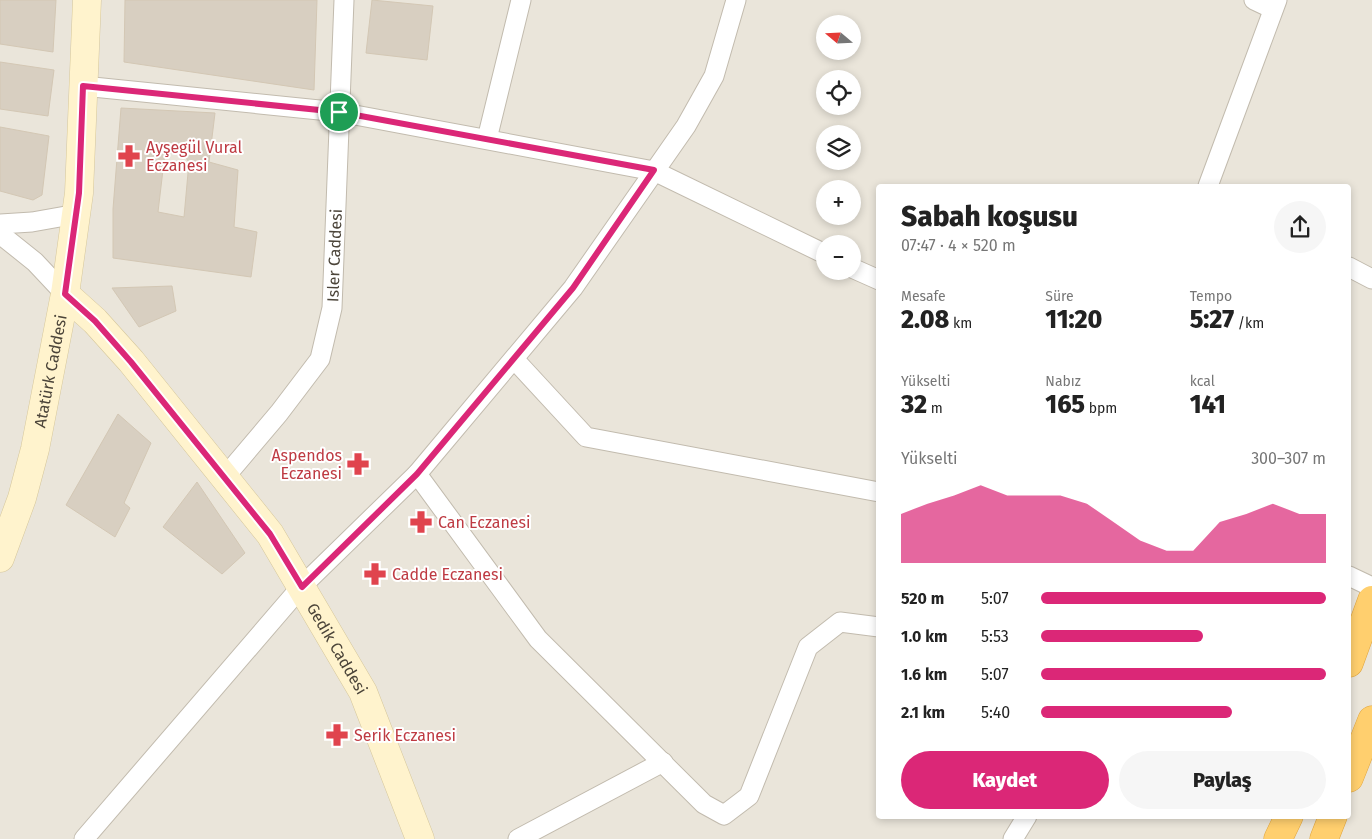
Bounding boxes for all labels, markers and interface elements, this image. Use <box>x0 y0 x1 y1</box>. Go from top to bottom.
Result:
north arrow <box>816 15 861 60</box>
map controls <box>816 15 861 280</box>
button: locate <box>816 70 861 115</box>
pin <box>318 91 360 133</box>
icon: arrive <box>325 98 353 126</box>
button: layers <box>816 125 861 170</box>
place label: Ayşegül Vural Eczanesi <box>146 138 243 175</box>
pharmacy icon: Ayşegül Vural Eczanesi <box>116 143 142 169</box>
button: + <box>816 180 861 225</box>
text: Sabah koşusu <box>901 200 1078 233</box>
button: share <box>1274 201 1326 253</box>
street label: Isler Caddesi <box>323 208 346 302</box>
button: − <box>816 235 861 280</box>
text: 07:47 · 4 × 520 m <box>901 236 1016 255</box>
text: Mesafe <box>901 288 946 305</box>
text: Süre <box>1045 288 1074 305</box>
text: Tempo <box>1190 288 1232 305</box>
text: 2.08 <box>901 305 949 335</box>
text: 11:20 <box>1045 305 1102 335</box>
text: 5:27 <box>1190 305 1234 335</box>
street label: Atatürk Caddesi <box>30 313 71 429</box>
text: km <box>949 315 972 332</box>
text: /km <box>1234 315 1264 332</box>
text: Yükselti <box>901 373 951 390</box>
text: Nabız <box>1045 373 1081 390</box>
text: kcal <box>1190 373 1215 390</box>
text: 32 <box>901 390 927 420</box>
text: 165 <box>1045 390 1085 420</box>
text: 141 <box>1190 390 1226 420</box>
text: m <box>927 400 943 417</box>
text: bpm <box>1085 400 1117 417</box>
place label: Aspendos Eczanesi <box>271 446 342 483</box>
text: Yükselti <box>901 449 958 468</box>
text: 300–307 m <box>1251 449 1326 468</box>
pharmacy icon: Aspendos Eczanesi <box>345 451 371 477</box>
pharmacy icon: Can Eczanesi <box>408 509 434 535</box>
place label: Can Eczanesi <box>438 513 531 532</box>
pharmacy icon: Cadde Eczanesi <box>362 561 388 587</box>
place label: Cadde Eczanesi <box>392 565 503 584</box>
text: 520 m <box>901 589 944 608</box>
text: 5:07 <box>981 589 1009 608</box>
street label: Gedik Caddesi <box>303 600 371 698</box>
text: 1.0 km <box>901 627 948 646</box>
text: 5:53 <box>981 627 1009 646</box>
text: 1.6 km <box>901 665 947 684</box>
text: 5:07 <box>981 665 1009 684</box>
text: 2.1 km <box>901 703 945 722</box>
text: 5:40 <box>981 703 1010 722</box>
pharmacy icon: Serik Eczanesi <box>324 722 350 748</box>
place label: Serik Eczanesi <box>354 726 456 745</box>
button: Kaydet <box>901 751 1109 809</box>
button: Paylaş <box>1119 751 1326 809</box>

